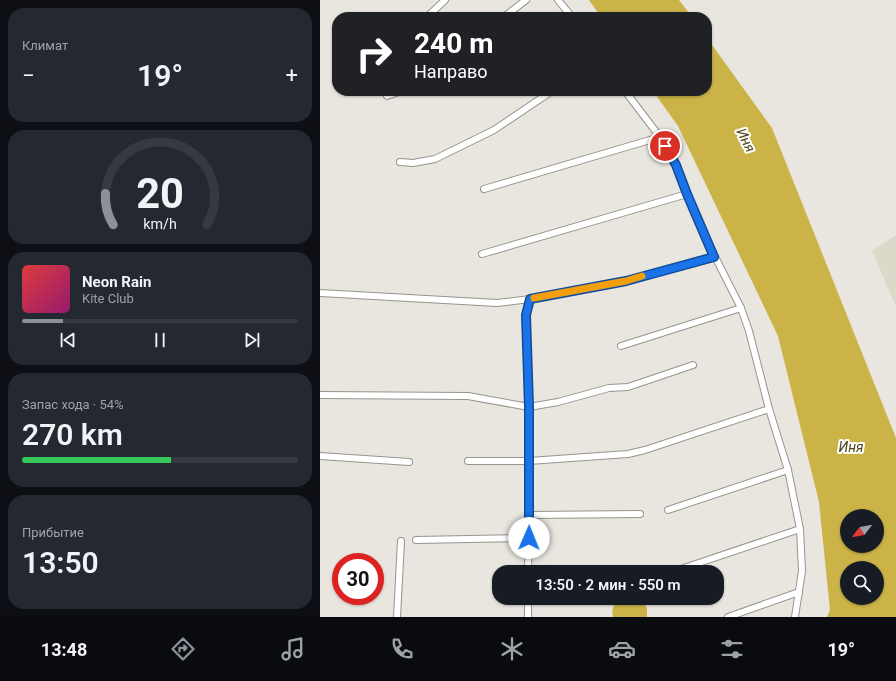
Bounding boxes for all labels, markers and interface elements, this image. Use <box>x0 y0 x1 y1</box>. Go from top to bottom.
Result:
text: 240 m <box>414 27 493 60</box>
icon: right <box>348 28 400 80</box>
text: Климат <box>22 38 68 53</box>
text: 19° <box>137 58 183 93</box>
text: Направо <box>414 61 487 82</box>
text: − <box>22 63 35 88</box>
text: + <box>286 63 298 88</box>
water label: Иня <box>733 125 759 155</box>
pin <box>648 129 682 163</box>
icon: arrive <box>654 135 676 157</box>
text: 20 <box>136 168 184 217</box>
text: km/h <box>143 215 177 231</box>
text: Neon Rain <box>82 273 151 291</box>
text: Kite Club <box>82 291 134 306</box>
icon: previous <box>57 329 79 351</box>
icon: pause <box>149 329 171 351</box>
icon: next <box>241 329 263 351</box>
text: Запас хода · 54% <box>22 397 124 412</box>
text: 270 km <box>22 417 123 452</box>
water label: Иня <box>839 439 863 455</box>
north arrow <box>840 509 884 553</box>
map controls <box>840 509 884 605</box>
position arrow <box>508 517 550 559</box>
text: Прибытие <box>22 525 84 540</box>
text: 13:50 <box>22 545 99 580</box>
speed limit sign: 30 <box>332 553 384 605</box>
button: search <box>840 561 884 605</box>
text: 13:50 · 2 мин · 550 m <box>535 576 681 594</box>
icon: directions <box>169 635 197 663</box>
icon: music <box>279 635 307 663</box>
icon: phone <box>388 635 416 663</box>
icon: climate <box>498 635 526 663</box>
icon: car <box>608 635 636 663</box>
icon: filters <box>718 635 746 663</box>
text: 13:48 <box>41 639 87 660</box>
text: 19° <box>827 639 855 660</box>

